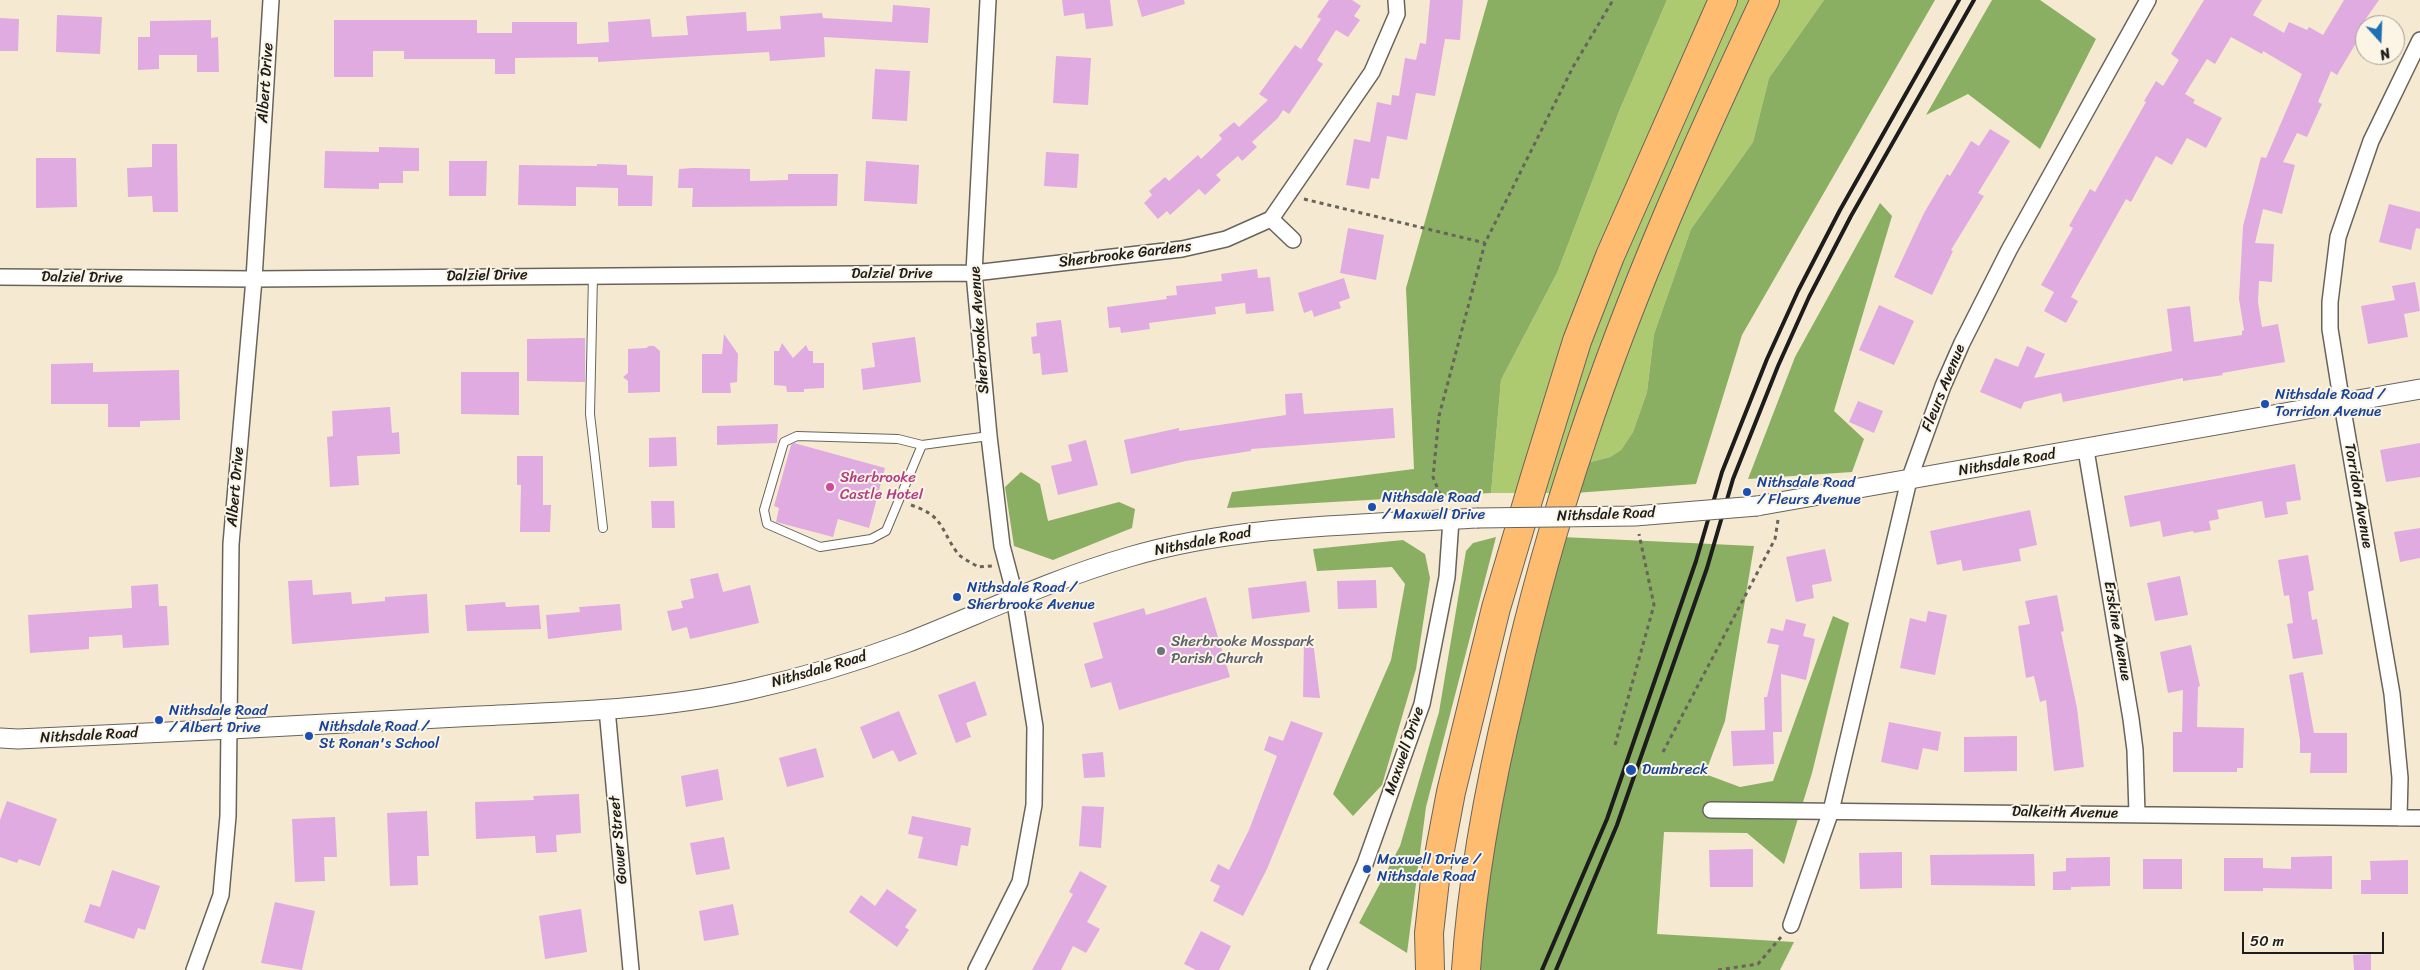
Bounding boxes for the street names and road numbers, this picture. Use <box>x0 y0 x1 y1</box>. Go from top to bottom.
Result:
street label: Albert Drive <box>254 42 278 124</box>
street label: Sherbrooke Gardens <box>1058 238 1192 272</box>
street label: Dalziel Drive <box>851 265 933 283</box>
street label: Dalziel Drive <box>446 266 528 286</box>
street label: Sherbrooke Avenue <box>967 266 993 394</box>
street label: Dalziel Drive <box>41 268 123 288</box>
street label: Fleurs Avenue <box>1918 342 1970 434</box>
street label: Torridon Avenue <box>2340 442 2376 550</box>
street label: Albert Drive <box>224 446 248 528</box>
street label: Nithsdale Road <box>1957 446 2057 480</box>
street label: Nithsdale Road <box>1557 504 1655 526</box>
street label: Nithsdale Road <box>1153 524 1253 560</box>
street label: Erskine Avenue <box>2099 580 2135 682</box>
street label: Nithsdale Road <box>769 648 869 692</box>
street label: Maxwell Drive <box>1382 705 1428 797</box>
street label: Nithsdale Road <box>40 724 138 748</box>
street label: Gower Street <box>606 795 632 885</box>
street label: Dalkeith Avenue <box>2012 803 2118 823</box>

